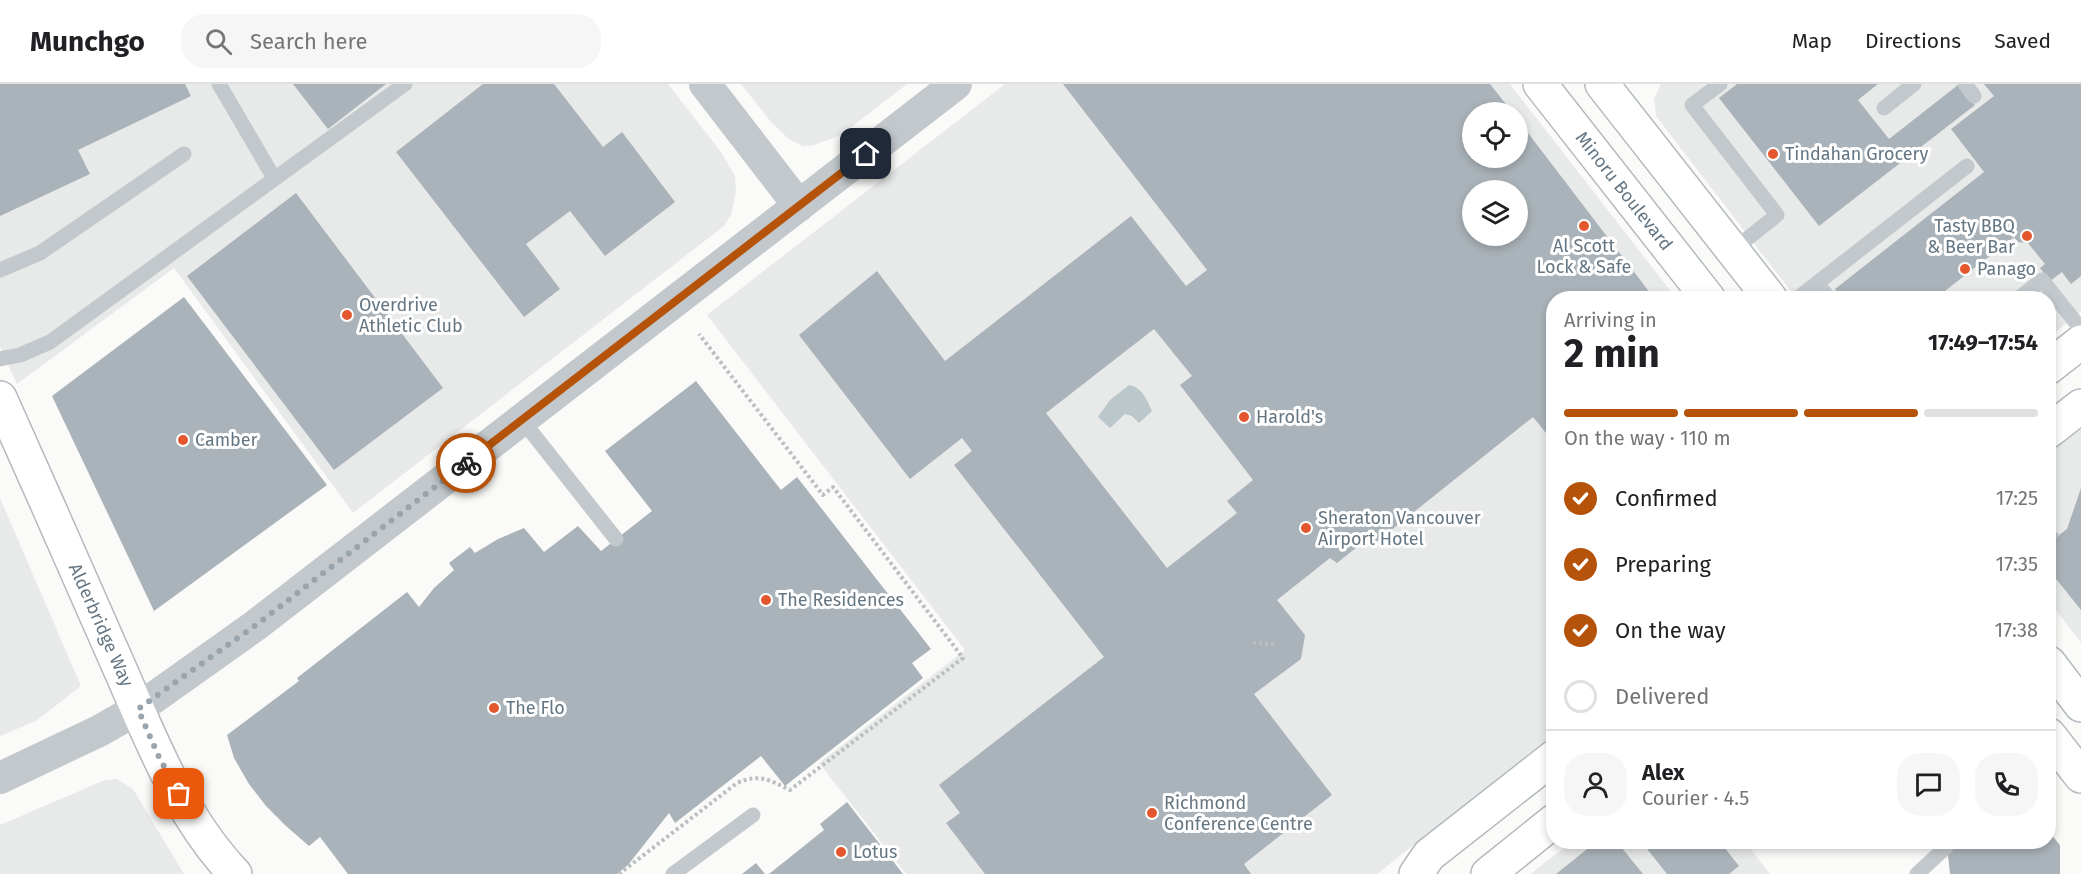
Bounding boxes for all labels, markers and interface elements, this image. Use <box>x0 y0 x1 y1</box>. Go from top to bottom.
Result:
search box <box>181 14 601 68</box>
text: Munchgo <box>30 25 145 58</box>
icon: search <box>202 25 235 58</box>
text: Search here <box>250 28 367 55</box>
text: Map <box>1792 28 1832 54</box>
text: Directions <box>1865 28 1961 54</box>
text: Saved <box>1994 28 2051 54</box>
map controls <box>1462 102 1528 246</box>
button: locate <box>1462 102 1528 168</box>
street label: Minoru Boulevard <box>1571 127 1677 255</box>
pin <box>840 128 891 179</box>
icon: home <box>849 137 882 170</box>
place label: Tindahan Grocery <box>1785 143 1928 165</box>
marker: Tindahan Grocery <box>1766 147 1780 161</box>
button: layers <box>1462 180 1528 246</box>
place label: Tasty BBQ & Beer Bar <box>1927 215 2015 258</box>
marker: Al Scott Lock & Safe <box>1577 219 1591 233</box>
marker: Tasty BBQ & Beer Bar <box>2020 229 2034 243</box>
place label: Al Scott Lock & Safe <box>1537 235 1631 278</box>
place label: Panago <box>1977 258 2036 280</box>
marker: Panago <box>1958 262 1972 276</box>
place label: Overdrive Athletic Club <box>359 294 463 337</box>
marker: Overdrive Athletic Club <box>340 308 354 322</box>
text: Arriving in <box>1564 308 1657 332</box>
text: 17:49–17:54 <box>1928 329 2038 356</box>
text: 2 min <box>1564 331 1660 377</box>
place label: Harold's <box>1256 406 1323 428</box>
marker: Harold's <box>1237 410 1251 424</box>
text: On the way · 110 m <box>1564 426 1731 450</box>
place label: Camber <box>195 429 258 451</box>
marker: Camber <box>176 433 190 447</box>
courier <box>436 433 496 493</box>
icon: bike <box>450 447 483 480</box>
icon: check <box>1564 482 1597 515</box>
text: Confirmed <box>1615 485 1718 512</box>
text: 17:25 <box>1996 486 2038 510</box>
place label: Sheraton Vancouver Airport Hotel <box>1318 507 1481 550</box>
marker: Sheraton Vancouver Airport Hotel <box>1299 521 1313 535</box>
icon: check <box>1564 548 1597 581</box>
text: Preparing <box>1615 551 1711 578</box>
text: 17:35 <box>1995 552 2038 576</box>
street label: Alderbridge Way <box>64 560 138 690</box>
place label: The Residences <box>778 589 904 611</box>
marker: The Residences <box>759 593 773 607</box>
icon: check <box>1564 614 1597 647</box>
text: On the way <box>1615 617 1726 644</box>
text: 17:38 <box>1994 618 2038 642</box>
text: Delivered <box>1615 683 1710 710</box>
place label: The Flo <box>506 697 565 719</box>
marker: The Flo <box>487 701 501 715</box>
button: person <box>1564 753 1627 816</box>
button: chat <box>1897 753 1960 816</box>
button: phone <box>1975 753 2038 816</box>
text: Alex <box>1642 759 1685 786</box>
pin <box>153 768 204 819</box>
icon: bag <box>162 777 195 810</box>
text: Courier · 4.5 <box>1642 786 1749 810</box>
place label: Richmond Conference Centre <box>1164 792 1313 835</box>
marker: Richmond Conference Centre <box>1145 806 1159 820</box>
place label: Lotus <box>853 841 897 863</box>
marker: Lotus <box>834 845 848 859</box>

